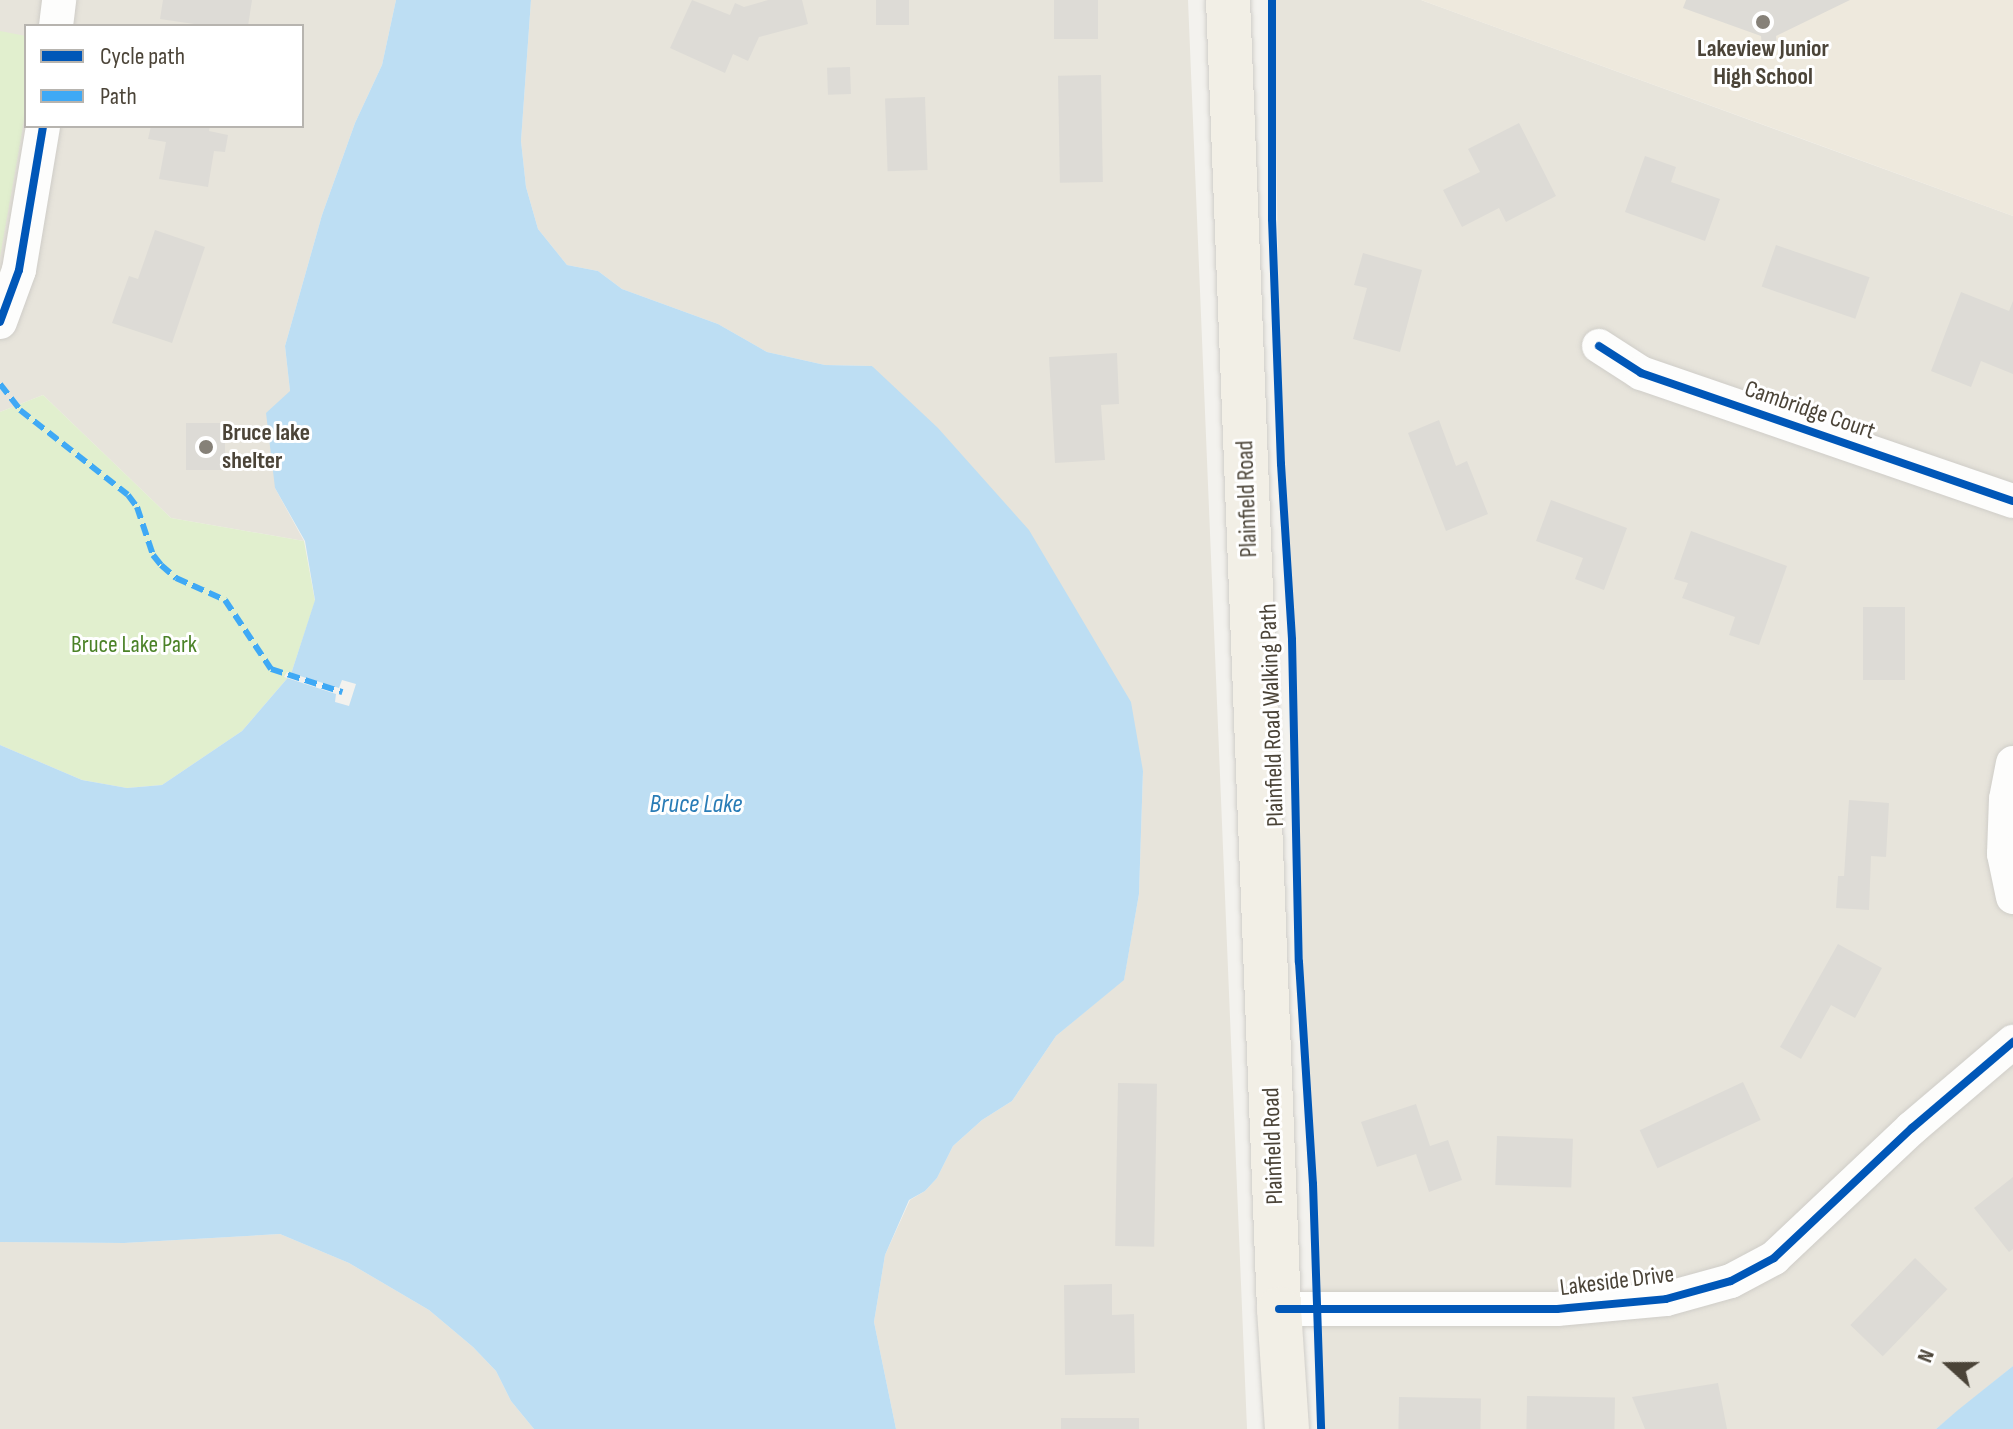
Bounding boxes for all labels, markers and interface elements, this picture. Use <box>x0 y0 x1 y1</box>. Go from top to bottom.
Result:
marker: Lakeview Junior High School <box>1754 13 1772 31</box>
legend <box>24 24 304 128</box>
place label: Lakeview Junior High School <box>1697 35 1829 91</box>
text: Cycle path <box>100 42 185 71</box>
text: Path <box>100 82 137 111</box>
street label: Cambridge Court <box>1741 374 1879 446</box>
place label: Bruce lake shelter <box>222 419 310 475</box>
marker: Bruce lake shelter <box>197 438 215 456</box>
street label: Plainfield Road <box>1231 440 1263 558</box>
street label: Plainfield Road Walking Path <box>1254 603 1290 827</box>
park label: Bruce Lake Park <box>71 631 197 659</box>
water label: Bruce Lake <box>650 789 742 821</box>
street label: Plainfield Road <box>1257 1087 1289 1205</box>
street label: Lakeside Drive <box>1558 1260 1676 1302</box>
north arrow <box>1909 1325 1989 1405</box>
text: N <box>1911 1346 1941 1367</box>

